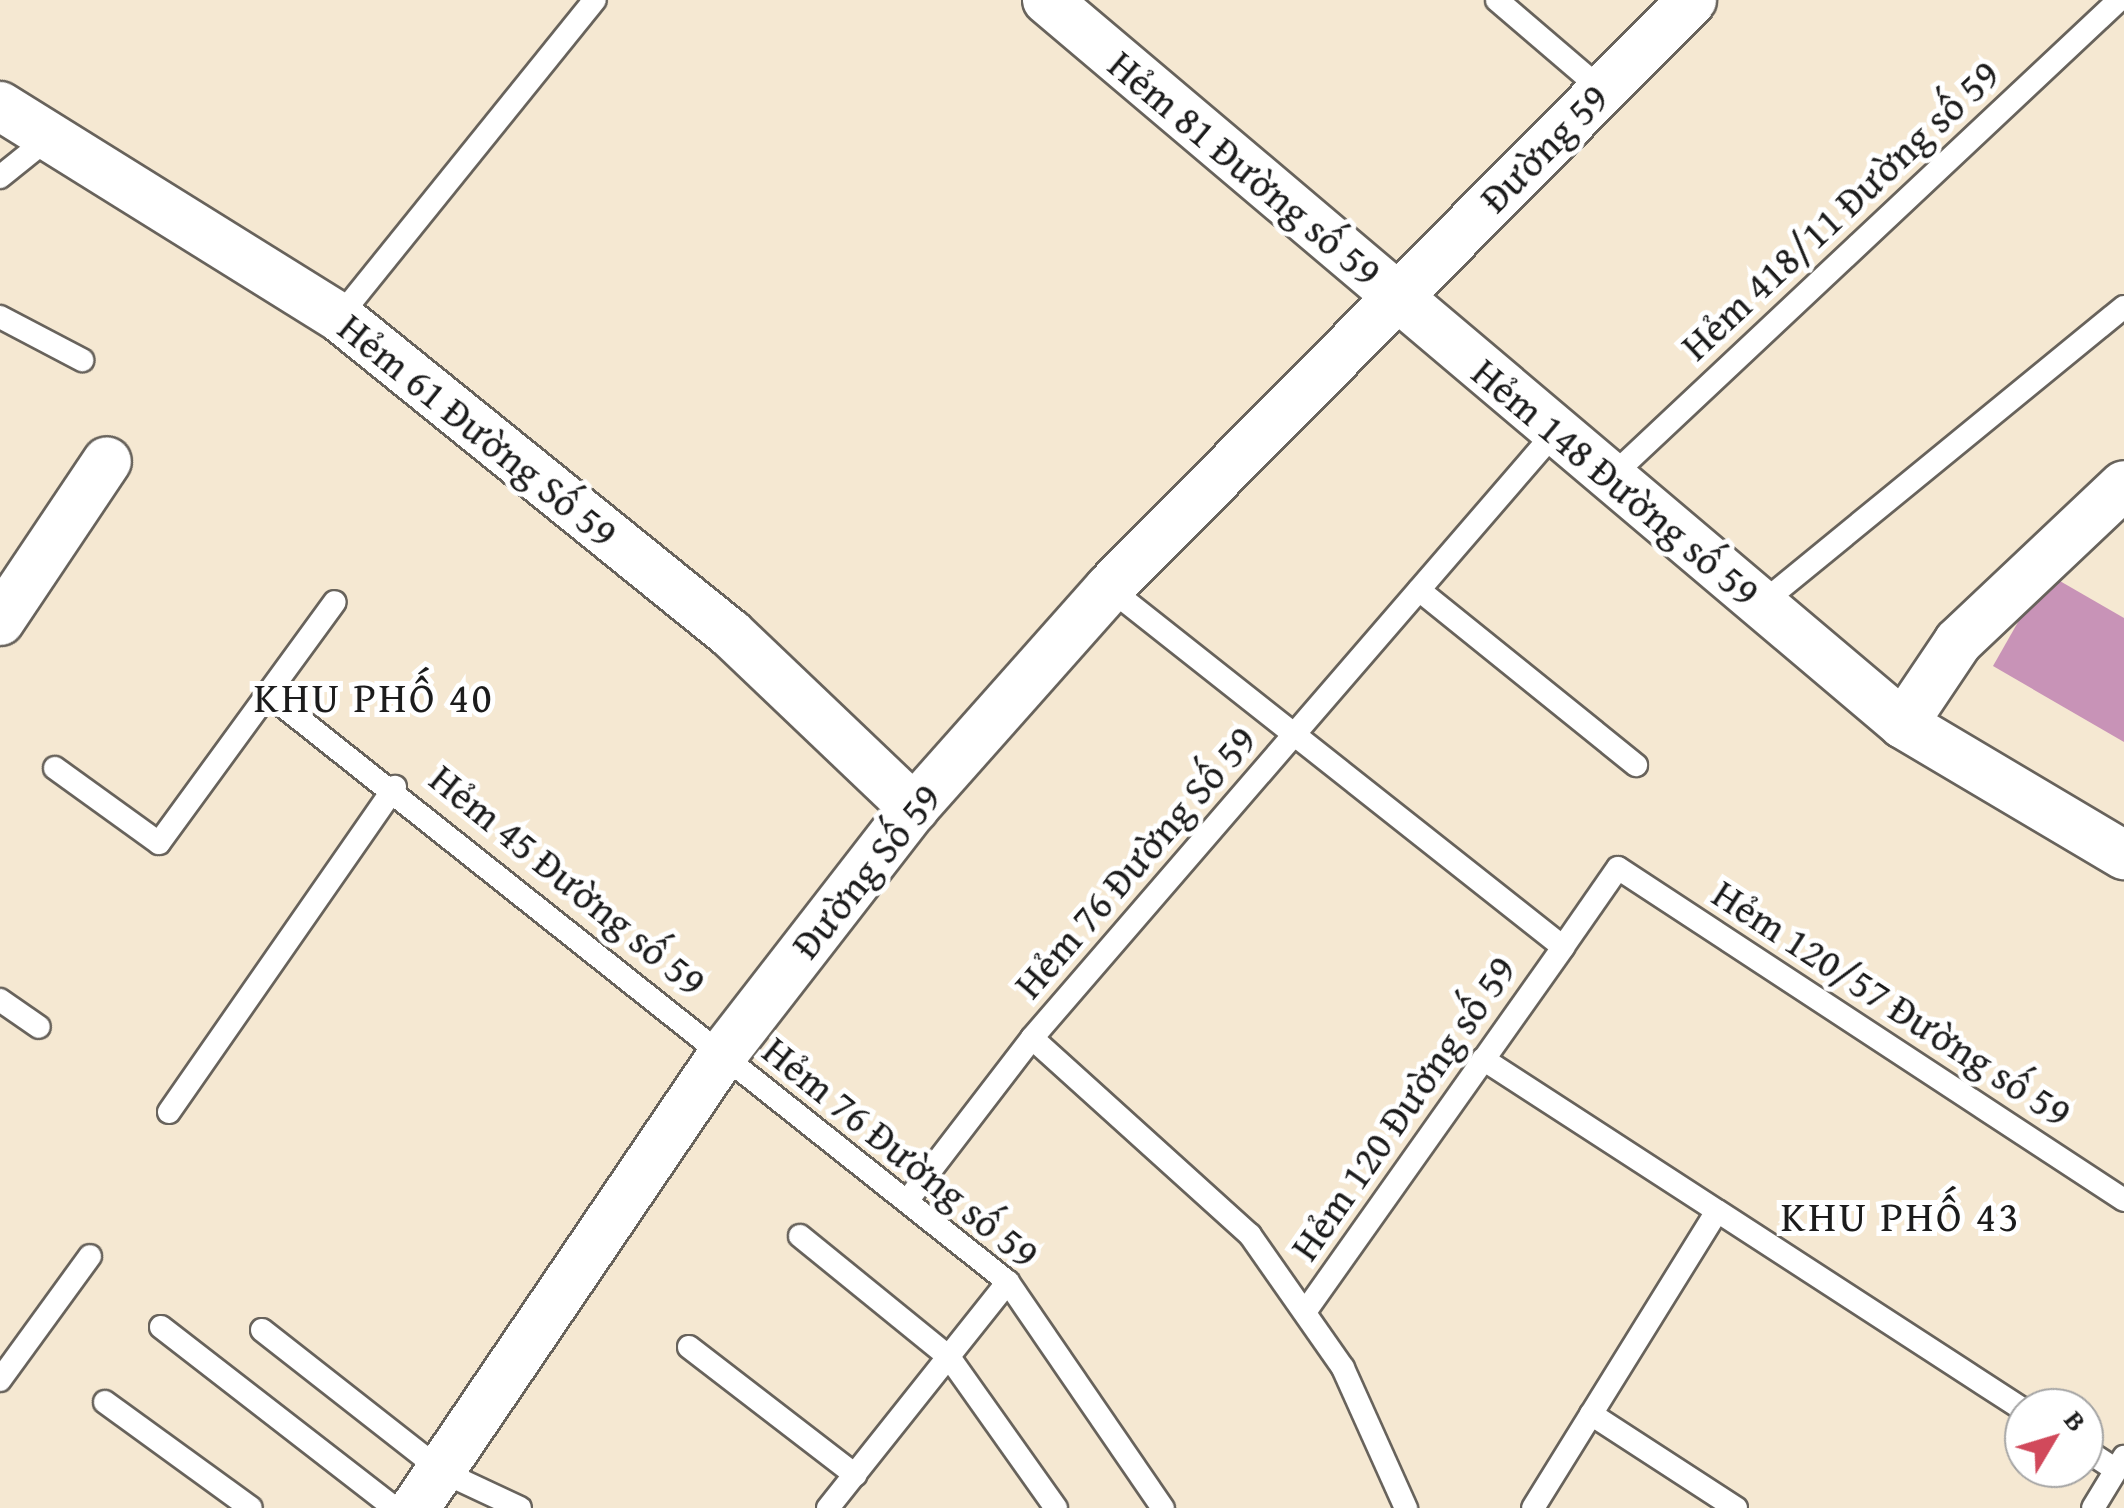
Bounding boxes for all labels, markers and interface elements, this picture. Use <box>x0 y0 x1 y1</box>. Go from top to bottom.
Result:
street label: Hẻm 81 Đường số 59 <box>1099 40 1391 296</box>
street label: Hẻm 418/11 Đường số 59 <box>1671 50 2009 370</box>
street label: Đường 59 <box>1470 74 1618 222</box>
street label: Hẻm 61 Đường Số 59 <box>329 303 627 557</box>
street label: Hẻm 148 Đường số 59 <box>1463 348 1769 616</box>
district label: KHU PHỐ 40 <box>254 672 494 722</box>
street label: Hẻm 76 Đường Số 59 <box>1004 716 1266 1008</box>
street label: Hẻm 45 Đường số 59 <box>420 754 716 1006</box>
street label: Đường Số 59 <box>781 774 951 968</box>
street label: Hẻm 120/57 Đường số 59 <box>1704 869 2080 1137</box>
street label: Hẻm 120 Đường số 59 <box>1280 947 1526 1269</box>
street label: Hẻm 76 Đường số 59 <box>753 1026 1049 1278</box>
district label: KHU PHỐ 43 <box>1781 1191 2021 1241</box>
north arrow <box>2004 1388 2104 1488</box>
text: B <box>2055 1401 2098 1440</box>

